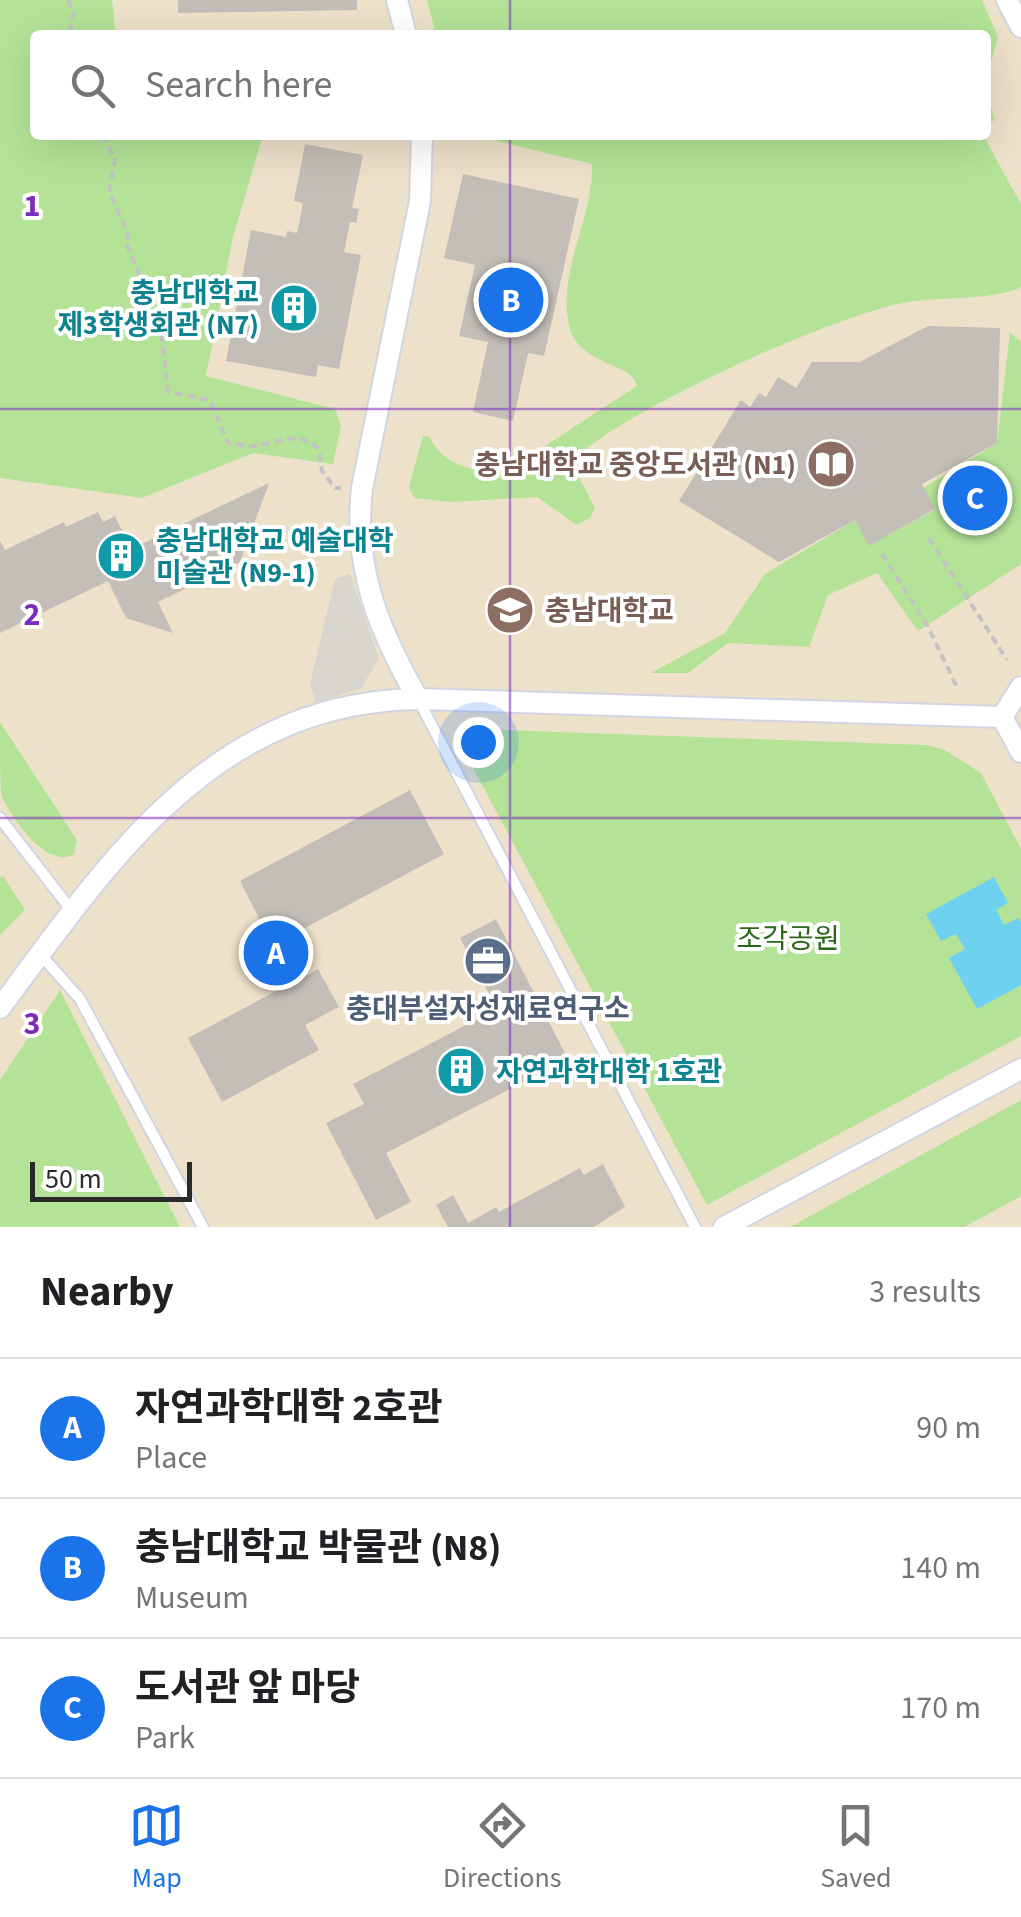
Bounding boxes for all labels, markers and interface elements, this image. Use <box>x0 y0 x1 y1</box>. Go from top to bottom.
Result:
search box <box>30 30 991 140</box>
icon: search <box>65 58 120 113</box>
text: Search here <box>145 58 332 112</box>
text: 1 <box>24 183 40 229</box>
pin: B <box>478 262 544 338</box>
place label: 충남대학교 제3학생회관 (N7) <box>57 273 259 345</box>
building icon: 충남대학교 제3학생회관 (N7) <box>268 282 320 334</box>
library icon: 충남대학교 중앙도서관 (N1) <box>805 438 857 490</box>
place label: 충남대학교 중앙도서관 (N1) <box>475 445 796 485</box>
pin: C <box>942 460 1008 536</box>
place label: 충남대학교 예술대학 미술관 (N9-1) <box>156 521 394 593</box>
building icon: 충남대학교 예술대학 미술관 (N9-1) <box>95 530 147 582</box>
school or university icon: 충남대학교 <box>484 584 536 636</box>
place label: 충남대학교 <box>545 591 674 631</box>
text: 2 <box>24 592 40 638</box>
your location <box>453 717 504 768</box>
pin: A <box>244 916 308 990</box>
park label: 조각공원 <box>736 919 840 959</box>
office icon: 충대부설자성재료연구소 <box>462 935 514 987</box>
place label: 충대부설자성재료연구소 <box>346 989 630 1029</box>
text: 3 <box>24 1001 40 1047</box>
building icon: 자연과학대학 1호관 <box>435 1045 487 1097</box>
place label: 자연과학대학 1호관 <box>496 1052 722 1092</box>
scale bar <box>30 1157 192 1202</box>
text: 50 m <box>45 1159 102 1199</box>
text: Nearby <box>40 1262 174 1322</box>
text: 3 results <box>869 1269 981 1315</box>
text: 자연과학대학 2호관 <box>135 1381 442 1435</box>
text: A <box>63 1405 82 1451</box>
text: 90 m <box>916 1405 981 1451</box>
text: Place <box>135 1435 207 1481</box>
text: 충남대학교 박물관 (N8) <box>135 1521 501 1575</box>
text: B <box>63 1545 82 1591</box>
text: 140 m <box>900 1545 981 1591</box>
text: Museum <box>135 1575 249 1621</box>
text: 도서관 앞 마당 <box>135 1661 360 1715</box>
text: C <box>63 1685 82 1731</box>
text: 170 m <box>900 1685 981 1731</box>
text: Park <box>135 1715 195 1761</box>
tab: Map <box>129 1798 184 1898</box>
tab: Directions <box>443 1798 562 1898</box>
tab: Saved <box>820 1798 892 1898</box>

